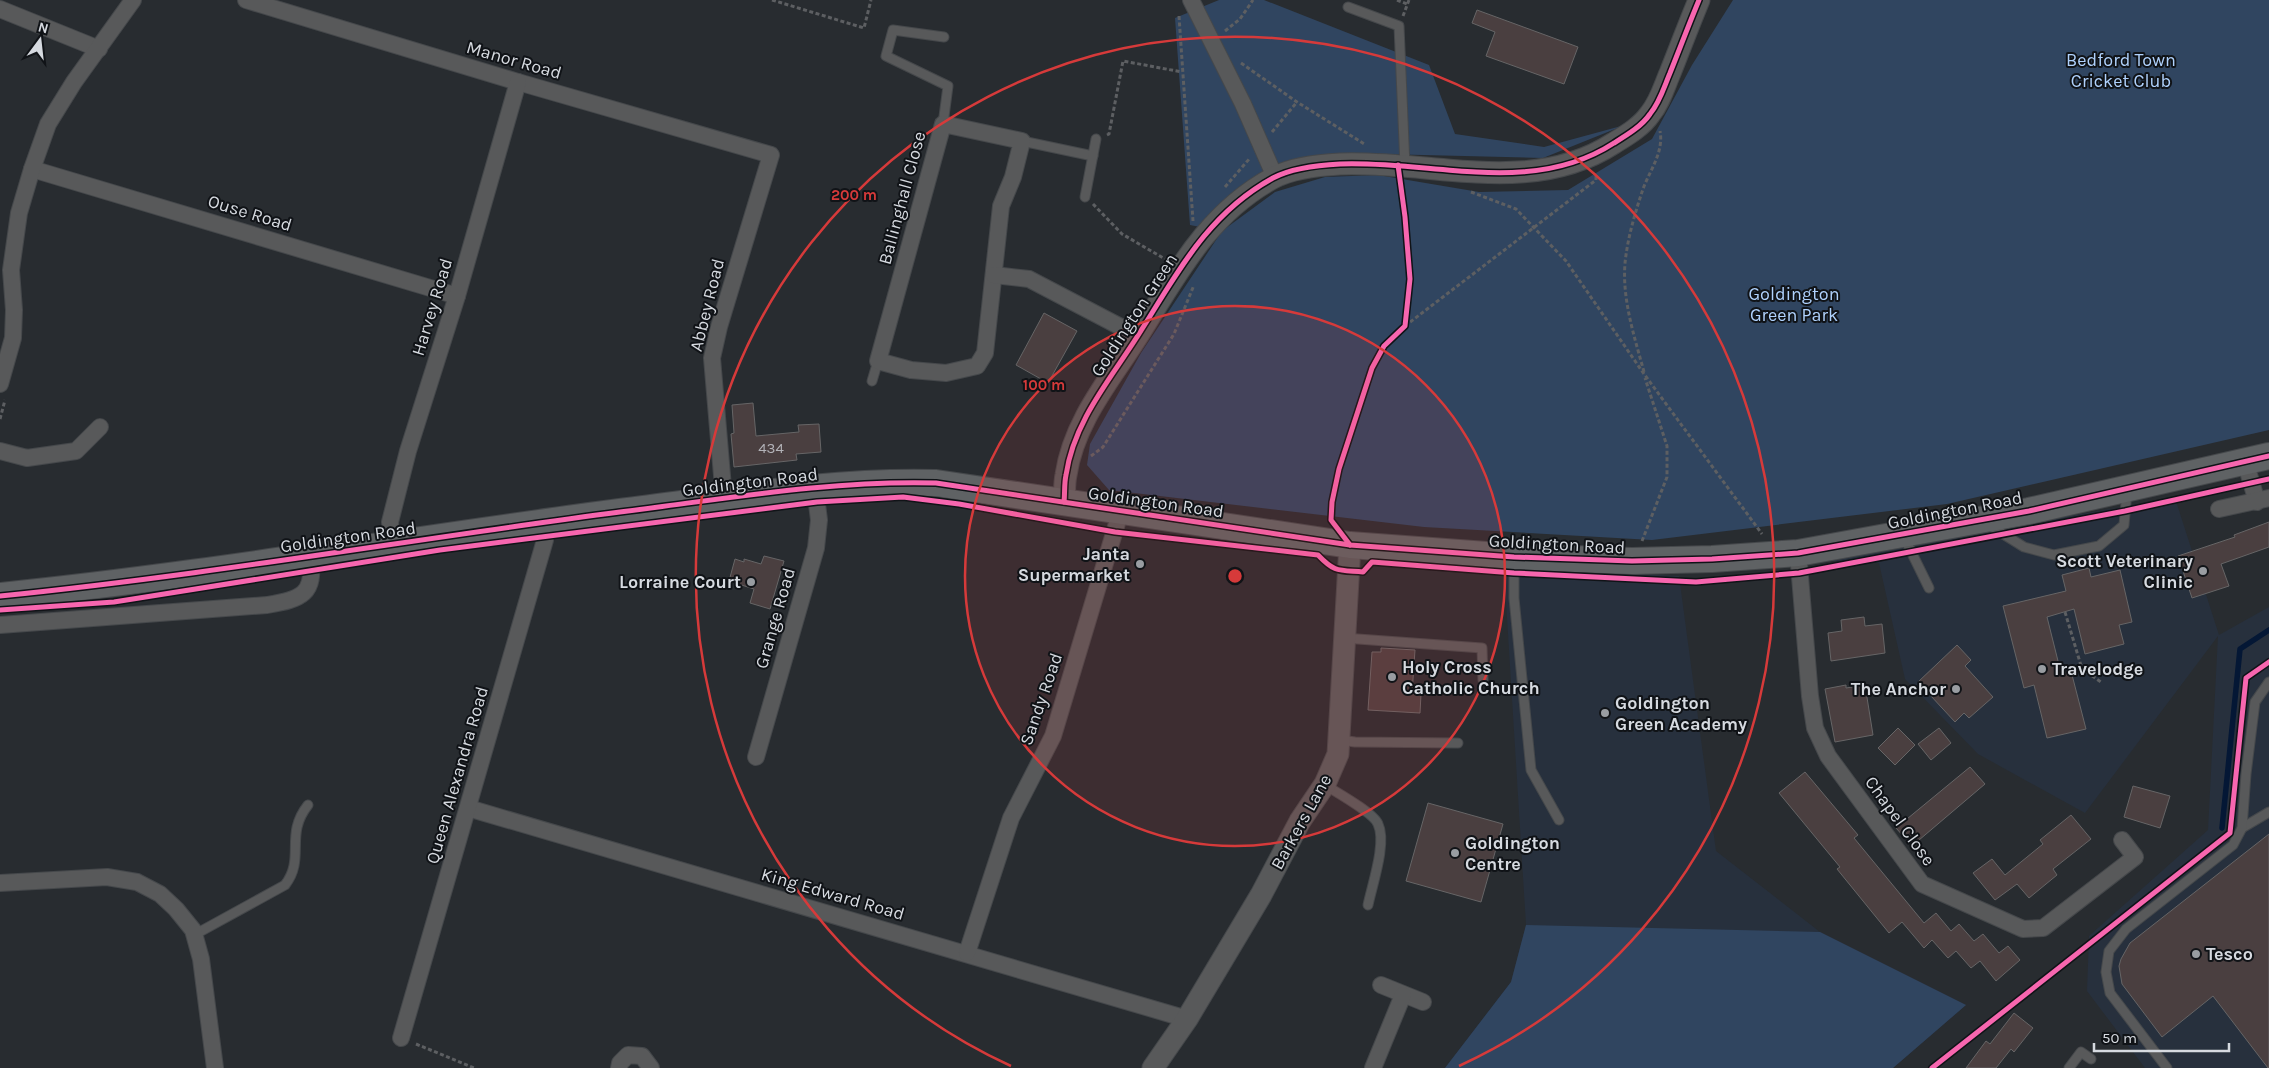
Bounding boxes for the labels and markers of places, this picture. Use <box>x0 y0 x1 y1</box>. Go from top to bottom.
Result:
place label: Janta Supermarket <box>1018 543 1130 586</box>
place label: Scott Veterinary Clinic <box>2056 550 2193 593</box>
marker: Janta Supermarket <box>1134 558 1146 570</box>
marker: Scott Veterinary Clinic <box>2197 565 2209 577</box>
centre of rings <box>1226 567 1244 585</box>
place label: Lorraine Court <box>619 571 741 593</box>
marker: Lorraine Court <box>745 576 757 588</box>
place label: Holy Cross Catholic Church <box>1402 656 1540 699</box>
place label: Travelodge <box>2052 658 2143 680</box>
marker: Travelodge <box>2036 663 2048 675</box>
marker: Holy Cross Catholic Church <box>1386 671 1398 683</box>
place label: The Anchor <box>1851 678 1946 700</box>
marker: The Anchor <box>1950 683 1962 695</box>
place label: Goldington Green Academy <box>1615 692 1747 735</box>
marker: Goldington Green Academy <box>1599 707 1611 719</box>
place label: Goldington Centre <box>1465 832 1560 875</box>
marker: Goldington Centre <box>1449 847 1461 859</box>
place label: Tesco <box>2206 943 2253 965</box>
marker: Tesco <box>2190 948 2202 960</box>

